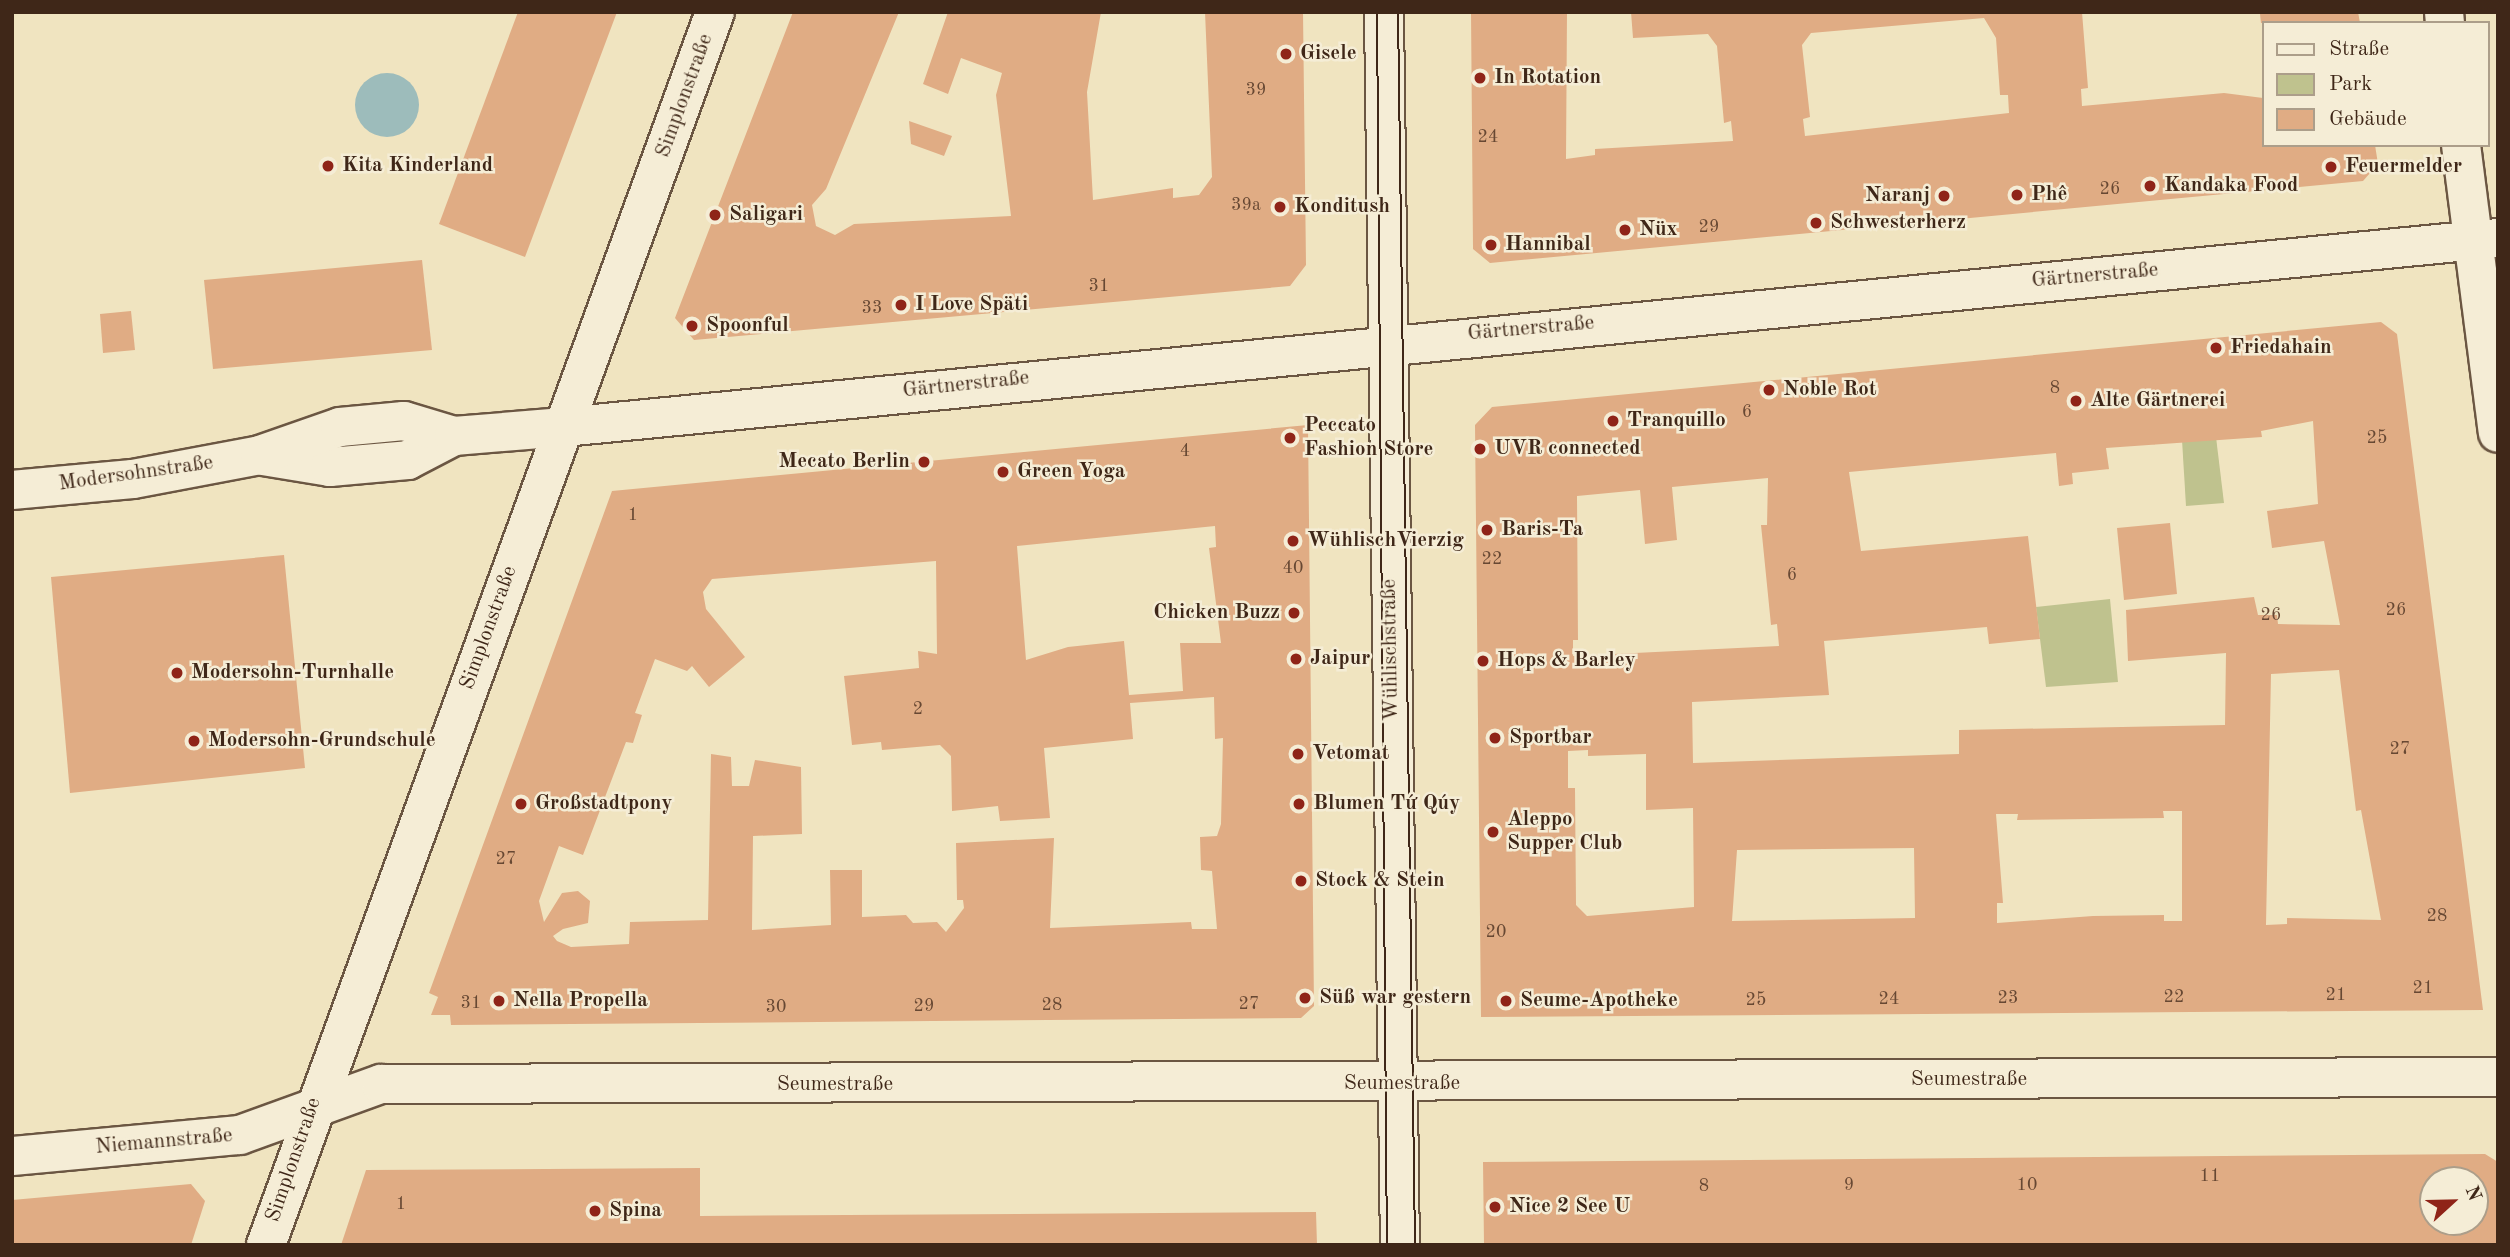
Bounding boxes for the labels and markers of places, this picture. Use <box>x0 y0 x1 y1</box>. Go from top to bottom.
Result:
place label: Gisele <box>1300 41 1357 67</box>
marker: Gisele <box>1278 46 1294 62</box>
place label: In Rotation <box>1494 65 1601 91</box>
marker: In Rotation <box>1472 70 1488 86</box>
place label: Kita Kinderland <box>342 153 493 179</box>
place label: Feuermelder <box>2345 154 2462 180</box>
marker: Kita Kinderland <box>320 158 336 174</box>
marker: Feuermelder <box>2323 159 2339 175</box>
place label: Kandaka Food <box>2164 173 2298 199</box>
marker: Kandaka Food <box>2142 178 2158 194</box>
place label: Phê <box>2031 182 2067 208</box>
place label: Naranj <box>1865 183 1930 209</box>
marker: Phê <box>2009 187 2025 203</box>
marker: Naranj <box>1936 188 1952 204</box>
place label: Konditush <box>1294 194 1390 220</box>
marker: Konditush <box>1272 199 1288 215</box>
place label: Saligari <box>729 202 803 228</box>
marker: Saligari <box>707 207 723 223</box>
place label: Schwesterherz <box>1830 210 1966 236</box>
marker: Schwesterherz <box>1808 215 1824 231</box>
place label: Nüx <box>1639 217 1678 243</box>
marker: Nüx <box>1617 222 1633 238</box>
place label: Hannibal <box>1505 232 1591 258</box>
marker: Hannibal <box>1483 237 1499 253</box>
place label: I Love Späti <box>915 292 1028 318</box>
marker: I Love Späti <box>893 297 909 313</box>
place label: Spoonful <box>706 313 789 339</box>
marker: Spoonful <box>684 318 700 334</box>
place label: Friedahain <box>2230 335 2332 361</box>
marker: Friedahain <box>2208 340 2224 356</box>
place label: Noble Rot <box>1783 377 1877 403</box>
marker: Noble Rot <box>1761 382 1777 398</box>
place label: Alte Gärtnerei <box>2090 388 2225 414</box>
marker: Alte Gärtnerei <box>2068 393 2084 409</box>
place label: Tranquillo <box>1627 408 1726 434</box>
place label: Peccato Fashion Store <box>1304 413 1433 463</box>
marker: Tranquillo <box>1605 413 1621 429</box>
marker: Peccato Fashion Store <box>1282 430 1298 446</box>
place label: UVR connected <box>1494 436 1640 462</box>
marker: UVR connected <box>1472 441 1488 457</box>
place label: Mecato Berlin <box>778 449 910 475</box>
marker: Mecato Berlin <box>916 454 932 470</box>
place label: Green Yoga <box>1017 459 1125 485</box>
marker: Green Yoga <box>995 464 1011 480</box>
place label: Baris-Ta <box>1501 517 1583 543</box>
marker: Baris-Ta <box>1479 522 1495 538</box>
place label: WühlischVierzig <box>1307 528 1464 554</box>
marker: WühlischVierzig <box>1285 533 1301 549</box>
place label: Chicken Buzz <box>1153 600 1280 626</box>
marker: Chicken Buzz <box>1286 605 1302 621</box>
place label: Jaipur <box>1310 646 1370 672</box>
place label: Hops & Barley <box>1497 648 1636 674</box>
marker: Jaipur <box>1288 651 1304 667</box>
marker: Hops & Barley <box>1475 653 1491 669</box>
place label: Modersohn-Turnhalle <box>191 660 394 686</box>
marker: Modersohn-Turnhalle <box>169 665 185 681</box>
place label: Sportbar <box>1509 725 1592 751</box>
place label: Modersohn-Grundschule <box>208 728 436 754</box>
marker: Sportbar <box>1487 730 1503 746</box>
marker: Modersohn-Grundschule <box>186 733 202 749</box>
place label: Vetomat <box>1312 741 1389 767</box>
marker: Vetomat <box>1290 746 1306 762</box>
place label: Großstadtpony <box>535 791 672 817</box>
place label: Blumen Tứ Qúy <box>1313 791 1460 817</box>
marker: Großstadtpony <box>513 796 529 812</box>
marker: Blumen Tứ Qúy <box>1291 796 1307 812</box>
place label: Aleppo Supper Club <box>1507 807 1622 857</box>
marker: Aleppo Supper Club <box>1485 824 1501 840</box>
place label: Stock & Stein <box>1315 868 1445 894</box>
marker: Stock & Stein <box>1293 873 1309 889</box>
place label: Süß war gestern <box>1319 985 1471 1011</box>
place label: Nella Propella <box>513 988 648 1014</box>
place label: Seume-Apotheke <box>1520 988 1678 1014</box>
marker: Süß war gestern <box>1297 990 1313 1006</box>
marker: Nella Propella <box>491 993 507 1009</box>
marker: Seume-Apotheke <box>1498 993 1514 1009</box>
place label: Nice 2 See U <box>1509 1194 1630 1220</box>
place label: Spina <box>609 1198 662 1224</box>
marker: Nice 2 See U <box>1487 1199 1503 1215</box>
marker: Spina <box>587 1203 603 1219</box>

